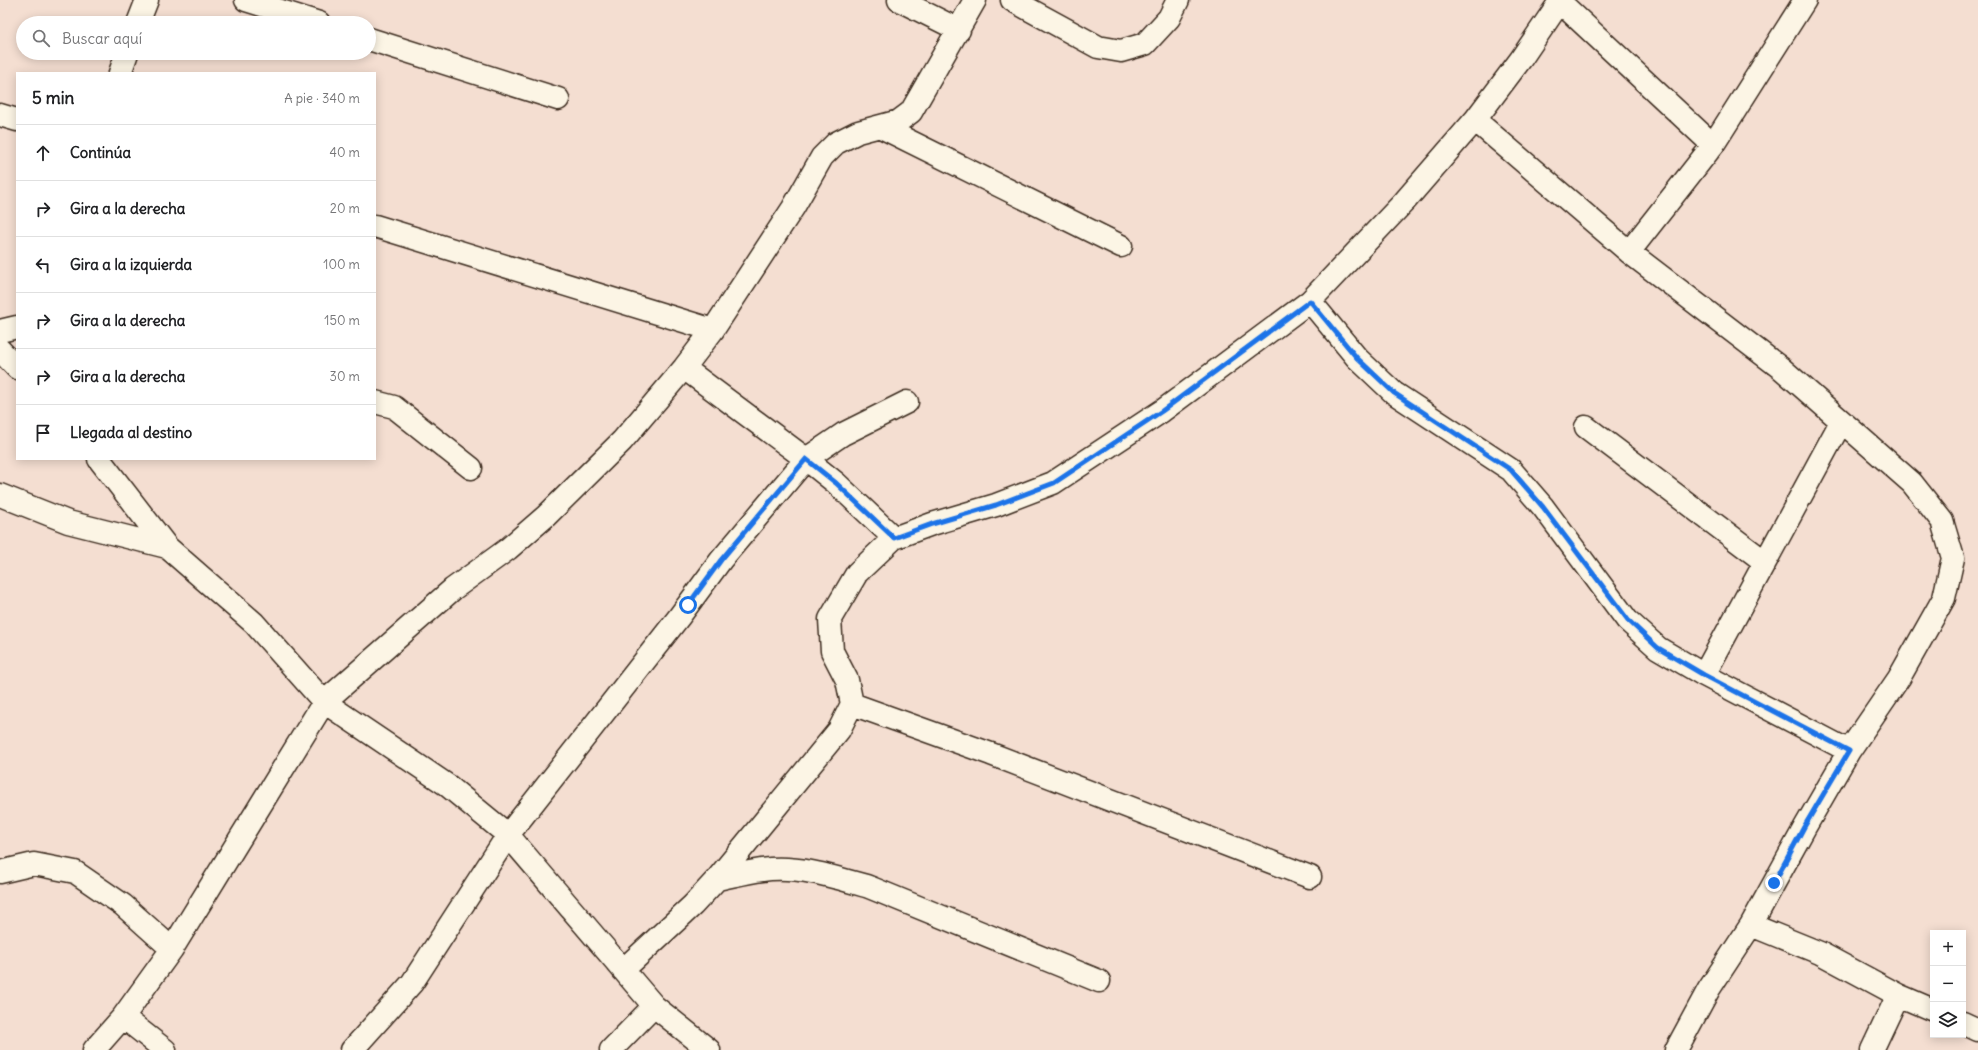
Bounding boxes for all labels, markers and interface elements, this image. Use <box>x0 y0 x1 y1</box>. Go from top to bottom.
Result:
search box <box>16 16 376 60</box>
icon: search <box>30 27 52 49</box>
text: Buscar aquí <box>62 29 142 48</box>
text: 5 min <box>32 87 74 109</box>
text: A pie · 340 m <box>284 90 360 107</box>
icon: ahead <box>32 142 54 164</box>
text: Continúa <box>70 143 131 162</box>
text: 40 m <box>329 144 360 161</box>
icon: right <box>32 198 54 220</box>
text: Gira a la derecha <box>70 199 185 218</box>
text: 20 m <box>330 200 360 217</box>
icon: left <box>32 254 54 276</box>
text: Gira a la izquierda <box>70 255 192 274</box>
text: 100 m <box>323 256 360 273</box>
icon: right <box>32 310 54 332</box>
text: Gira a la derecha <box>70 311 185 330</box>
text: 150 m <box>324 312 360 329</box>
icon: right <box>32 366 54 388</box>
text: Gira a la derecha <box>70 367 185 386</box>
text: 30 m <box>330 368 360 385</box>
icon: arrive <box>32 422 54 444</box>
text: Llegada al destino <box>70 423 192 442</box>
route start <box>679 596 697 614</box>
route end <box>1765 874 1783 892</box>
map controls <box>1930 930 1966 1038</box>
button: + <box>1930 930 1966 966</box>
button: − <box>1930 966 1966 1002</box>
button: layers <box>1930 1002 1966 1038</box>

